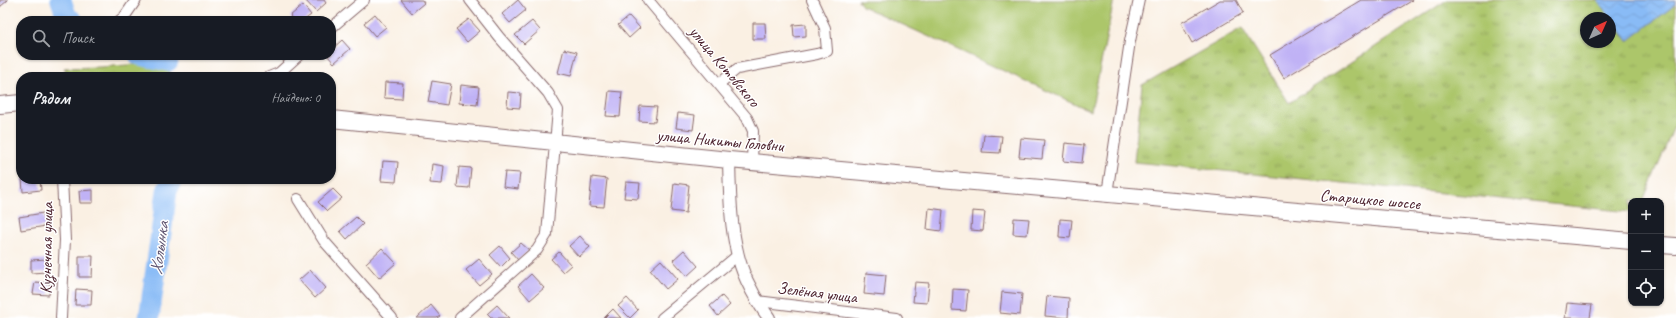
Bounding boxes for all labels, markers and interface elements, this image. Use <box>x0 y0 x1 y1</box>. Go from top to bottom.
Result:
north arrow <box>1580 12 1616 48</box>
search box <box>16 16 336 60</box>
street label: улица Котовского <box>684 21 765 112</box>
icon: search <box>30 27 52 49</box>
text: Поиск <box>62 29 94 48</box>
text: Рядом <box>32 88 70 109</box>
text: Найдено: 0 <box>272 90 320 106</box>
street label: улица Никиты Головни <box>655 124 786 157</box>
street label: Старицкое шоссе <box>1319 185 1422 214</box>
map controls <box>1628 198 1664 306</box>
button: + <box>1628 198 1664 234</box>
street label: Кузнечная улица <box>35 200 59 294</box>
water label: Холынка <box>144 218 174 276</box>
button: − <box>1628 234 1664 270</box>
button: locate <box>1628 270 1664 306</box>
street label: Зелёная улица <box>776 277 859 308</box>

